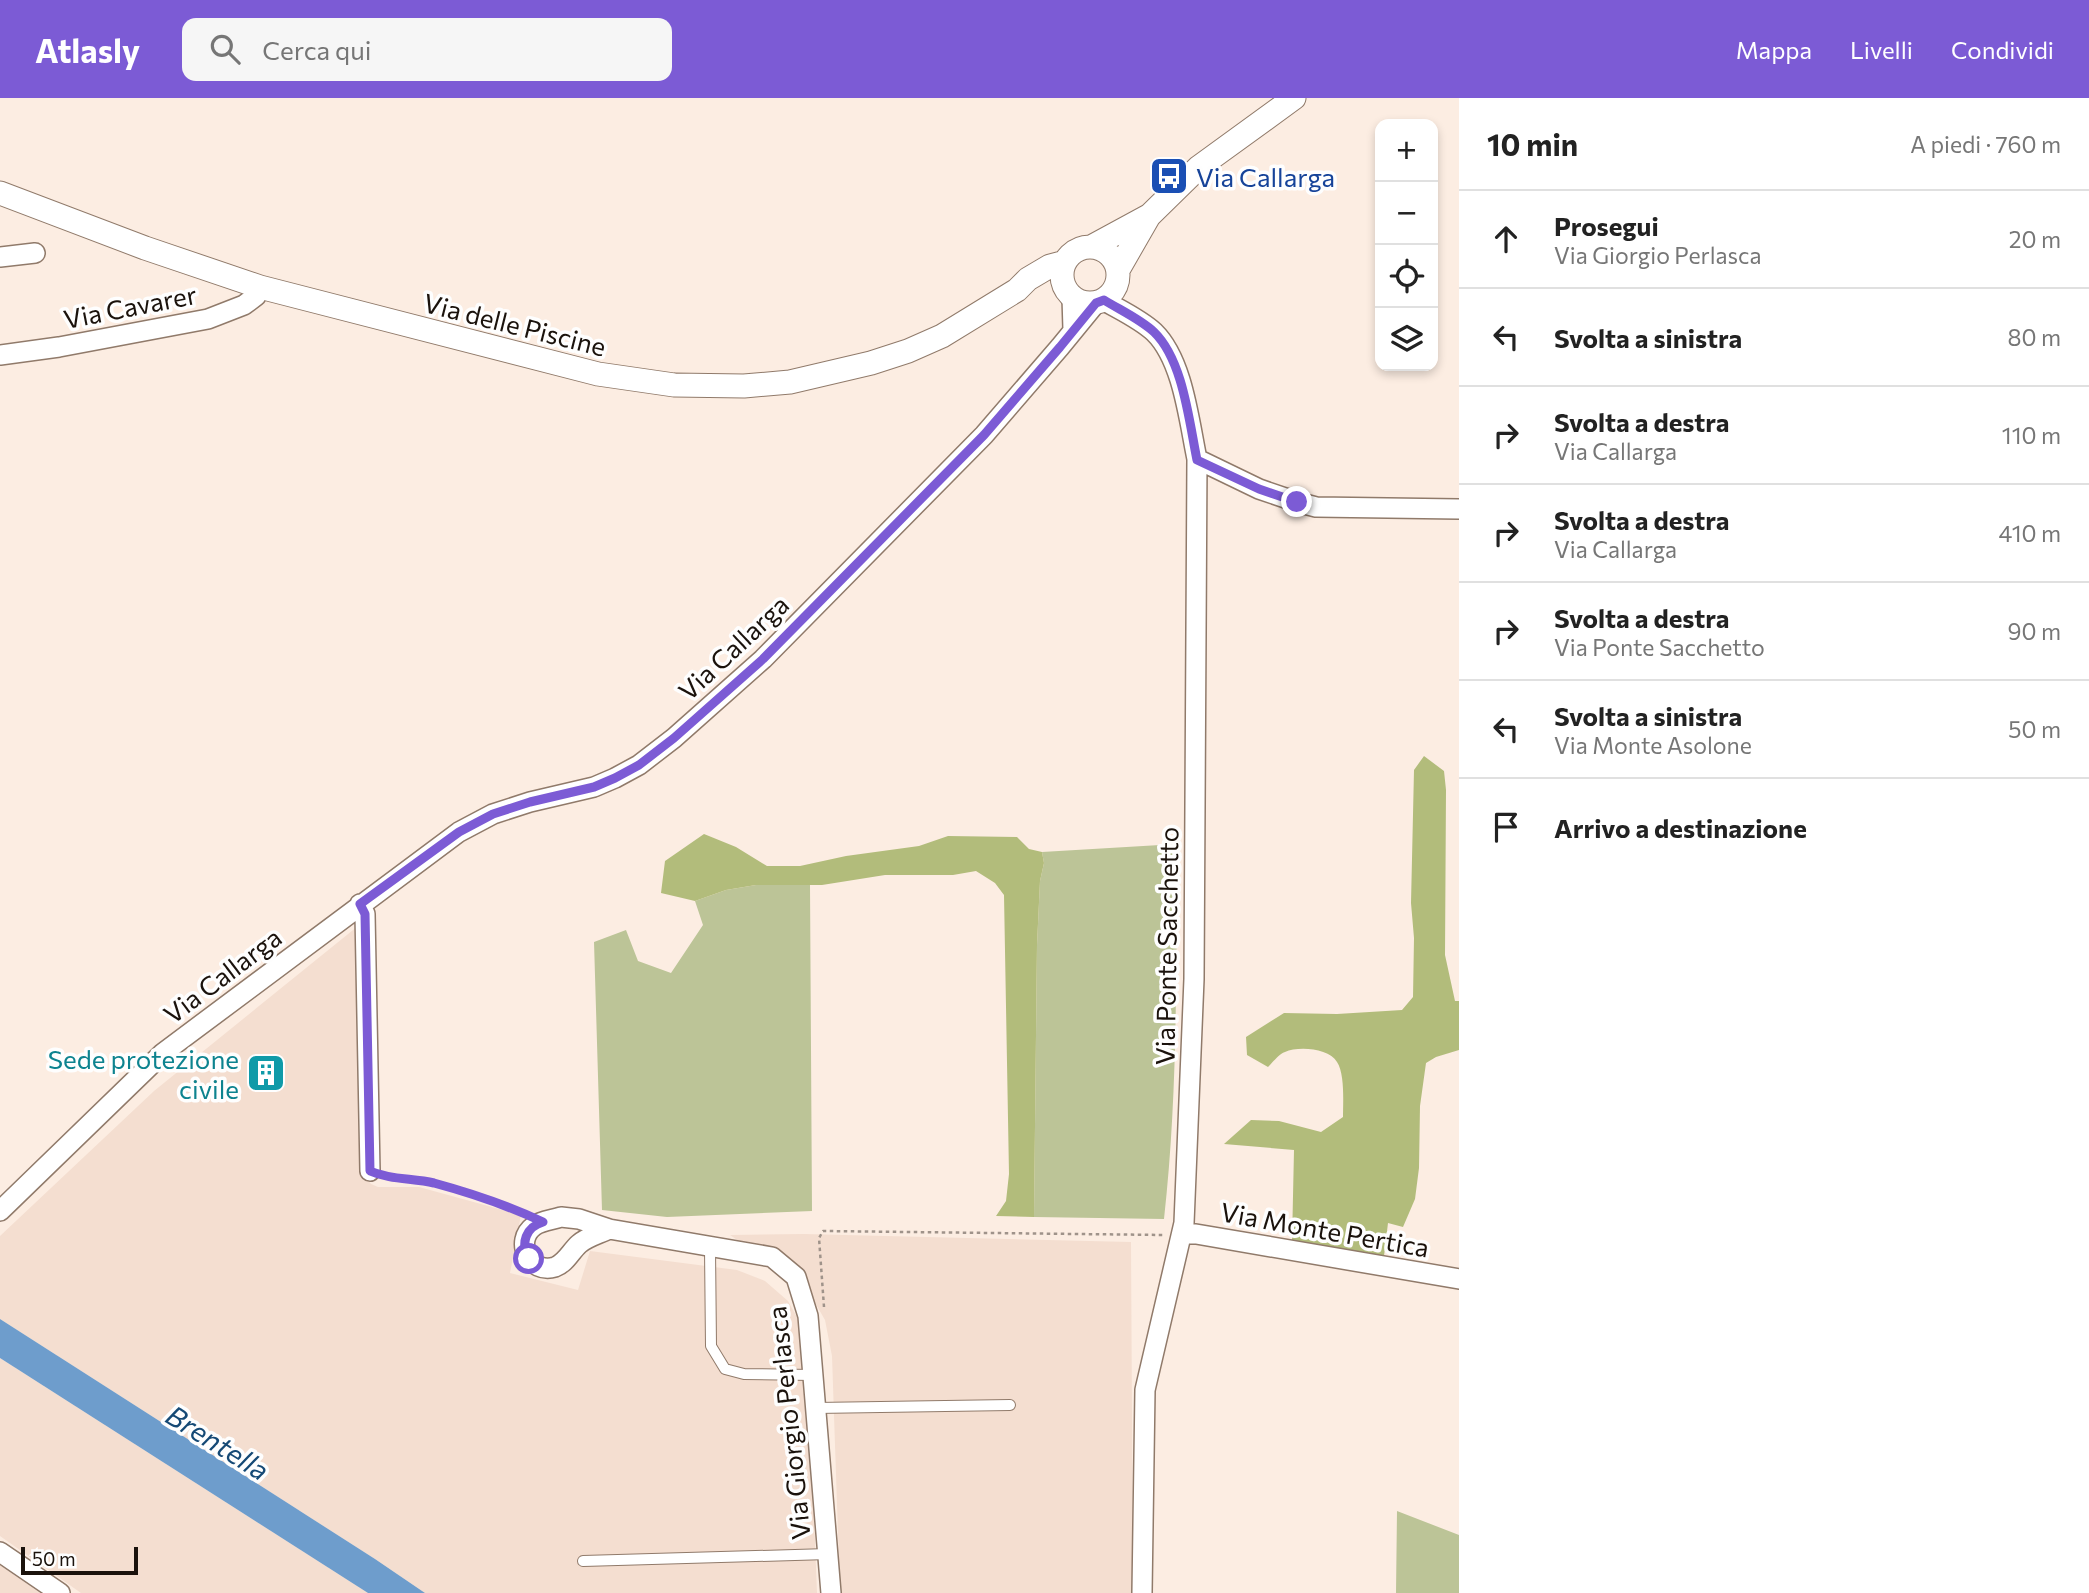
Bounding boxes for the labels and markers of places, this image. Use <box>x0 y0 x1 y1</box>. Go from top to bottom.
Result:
bus stop icon: Via Callarga <box>1148 155 1190 197</box>
place label: Via Callarga <box>1196 161 1335 192</box>
place label: Sede protezione civile <box>48 1043 239 1104</box>
building icon: Sede protezione civile <box>245 1052 287 1094</box>

